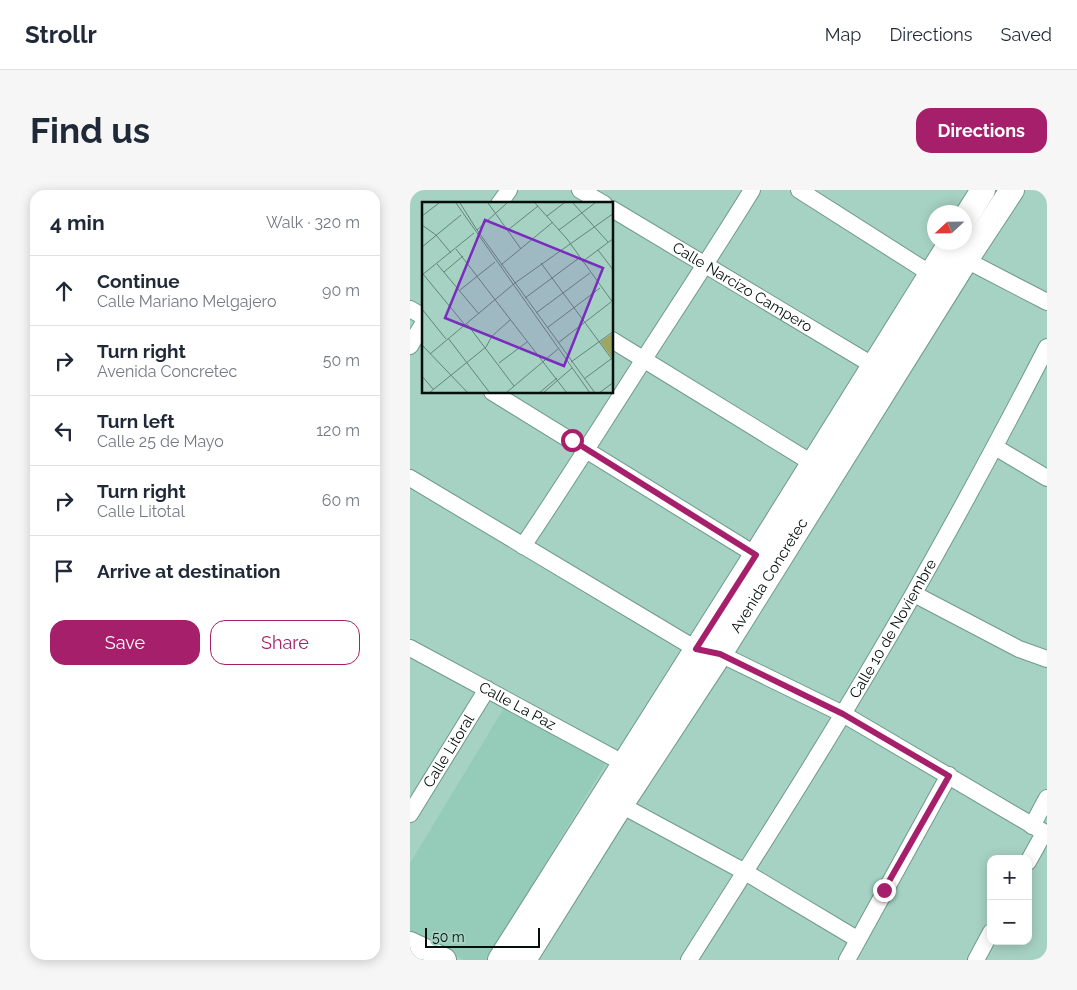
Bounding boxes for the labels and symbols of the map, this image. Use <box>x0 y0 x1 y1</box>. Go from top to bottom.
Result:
inset map <box>422 202 614 394</box>
north arrow <box>927 205 972 250</box>
street label: Calle Narcizo Campero <box>669 238 816 336</box>
route start <box>561 429 584 452</box>
street label: Avenida Concretec <box>727 515 812 636</box>
street label: Calle 10 de Noviembre <box>845 556 940 702</box>
street label: Calle La Paz <box>476 678 559 734</box>
street label: Calle Litoral <box>419 710 479 791</box>
route end <box>873 879 896 902</box>
scale bar <box>425 925 540 948</box>

